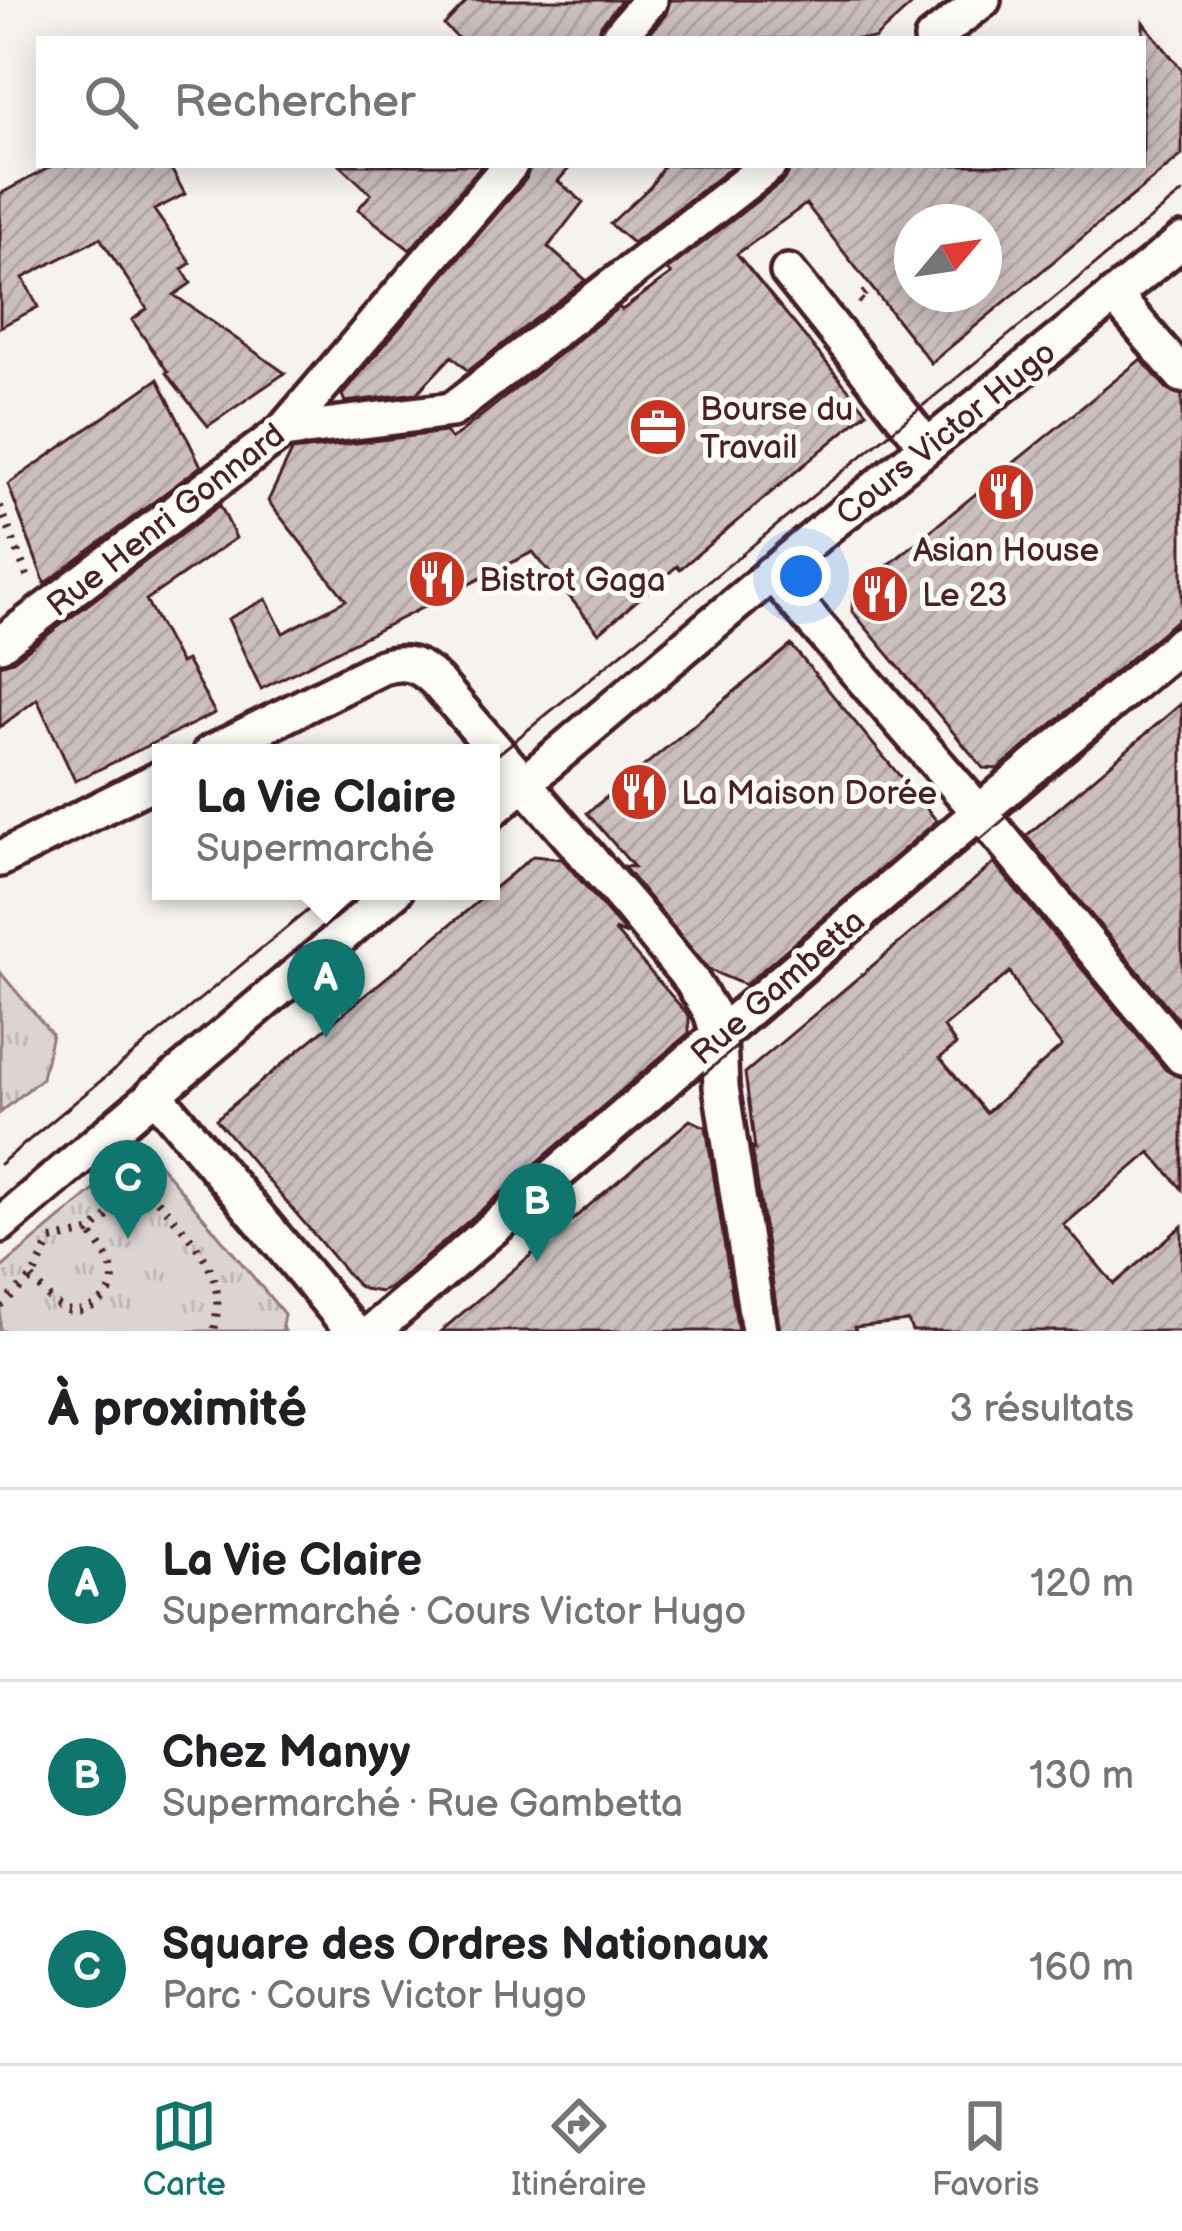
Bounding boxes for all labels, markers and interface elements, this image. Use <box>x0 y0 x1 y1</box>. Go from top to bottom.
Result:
search box <box>36 36 1146 168</box>
icon: search <box>78 69 144 135</box>
text: Rechercher <box>174 75 415 130</box>
north arrow <box>894 204 1002 312</box>
street label: Cours Victor Hugo <box>828 333 1064 534</box>
place label: Bourse du Travail <box>700 390 853 468</box>
office icon: Bourse du Travail <box>627 396 689 458</box>
street label: Rue Henri Gonnard <box>39 415 293 626</box>
restaurant icon: Asian House <box>975 461 1037 523</box>
place label: Asian House <box>913 531 1099 571</box>
your location <box>771 546 831 606</box>
restaurant icon: Bistrot Gaga <box>406 548 468 610</box>
place label: Bistrot Gaga <box>479 561 666 601</box>
restaurant icon: Le 23 <box>849 563 911 625</box>
place label: Le 23 <box>922 576 1008 616</box>
popup <box>152 744 500 900</box>
restaurant icon: La Maison Dorée <box>608 761 670 823</box>
text: La Vie Claire <box>196 771 456 826</box>
place label: La Maison Dorée <box>681 774 937 814</box>
text: Supermarché <box>196 826 435 873</box>
street label: Rue Gambetta <box>683 901 873 1074</box>
pin: A <box>287 939 365 1038</box>
pin: C <box>89 1140 167 1239</box>
pin: B <box>498 1163 576 1262</box>
text: À proximité <box>48 1379 307 1440</box>
text: 3 résultats <box>949 1386 1134 1433</box>
text: La Vie Claire <box>162 1534 422 1589</box>
text: A <box>75 1561 99 1608</box>
text: 120 m <box>1030 1561 1134 1608</box>
text: Supermarché · Cours Victor Hugo <box>162 1589 746 1636</box>
text: Chez Manyy <box>162 1726 410 1781</box>
text: B <box>73 1753 101 1800</box>
text: 130 m <box>1029 1753 1134 1800</box>
text: Supermarché · Rue Gambetta <box>162 1781 683 1828</box>
text: Square des Ordres Nationaux <box>162 1918 768 1973</box>
text: C <box>73 1945 101 1992</box>
text: 160 m <box>1029 1945 1134 1992</box>
text: Parc · Cours Victor Hugo <box>162 1973 587 2020</box>
tab: Carte <box>143 2093 226 2205</box>
tab: Itinéraire <box>511 2093 646 2205</box>
tab: Favoris <box>932 2093 1039 2205</box>

